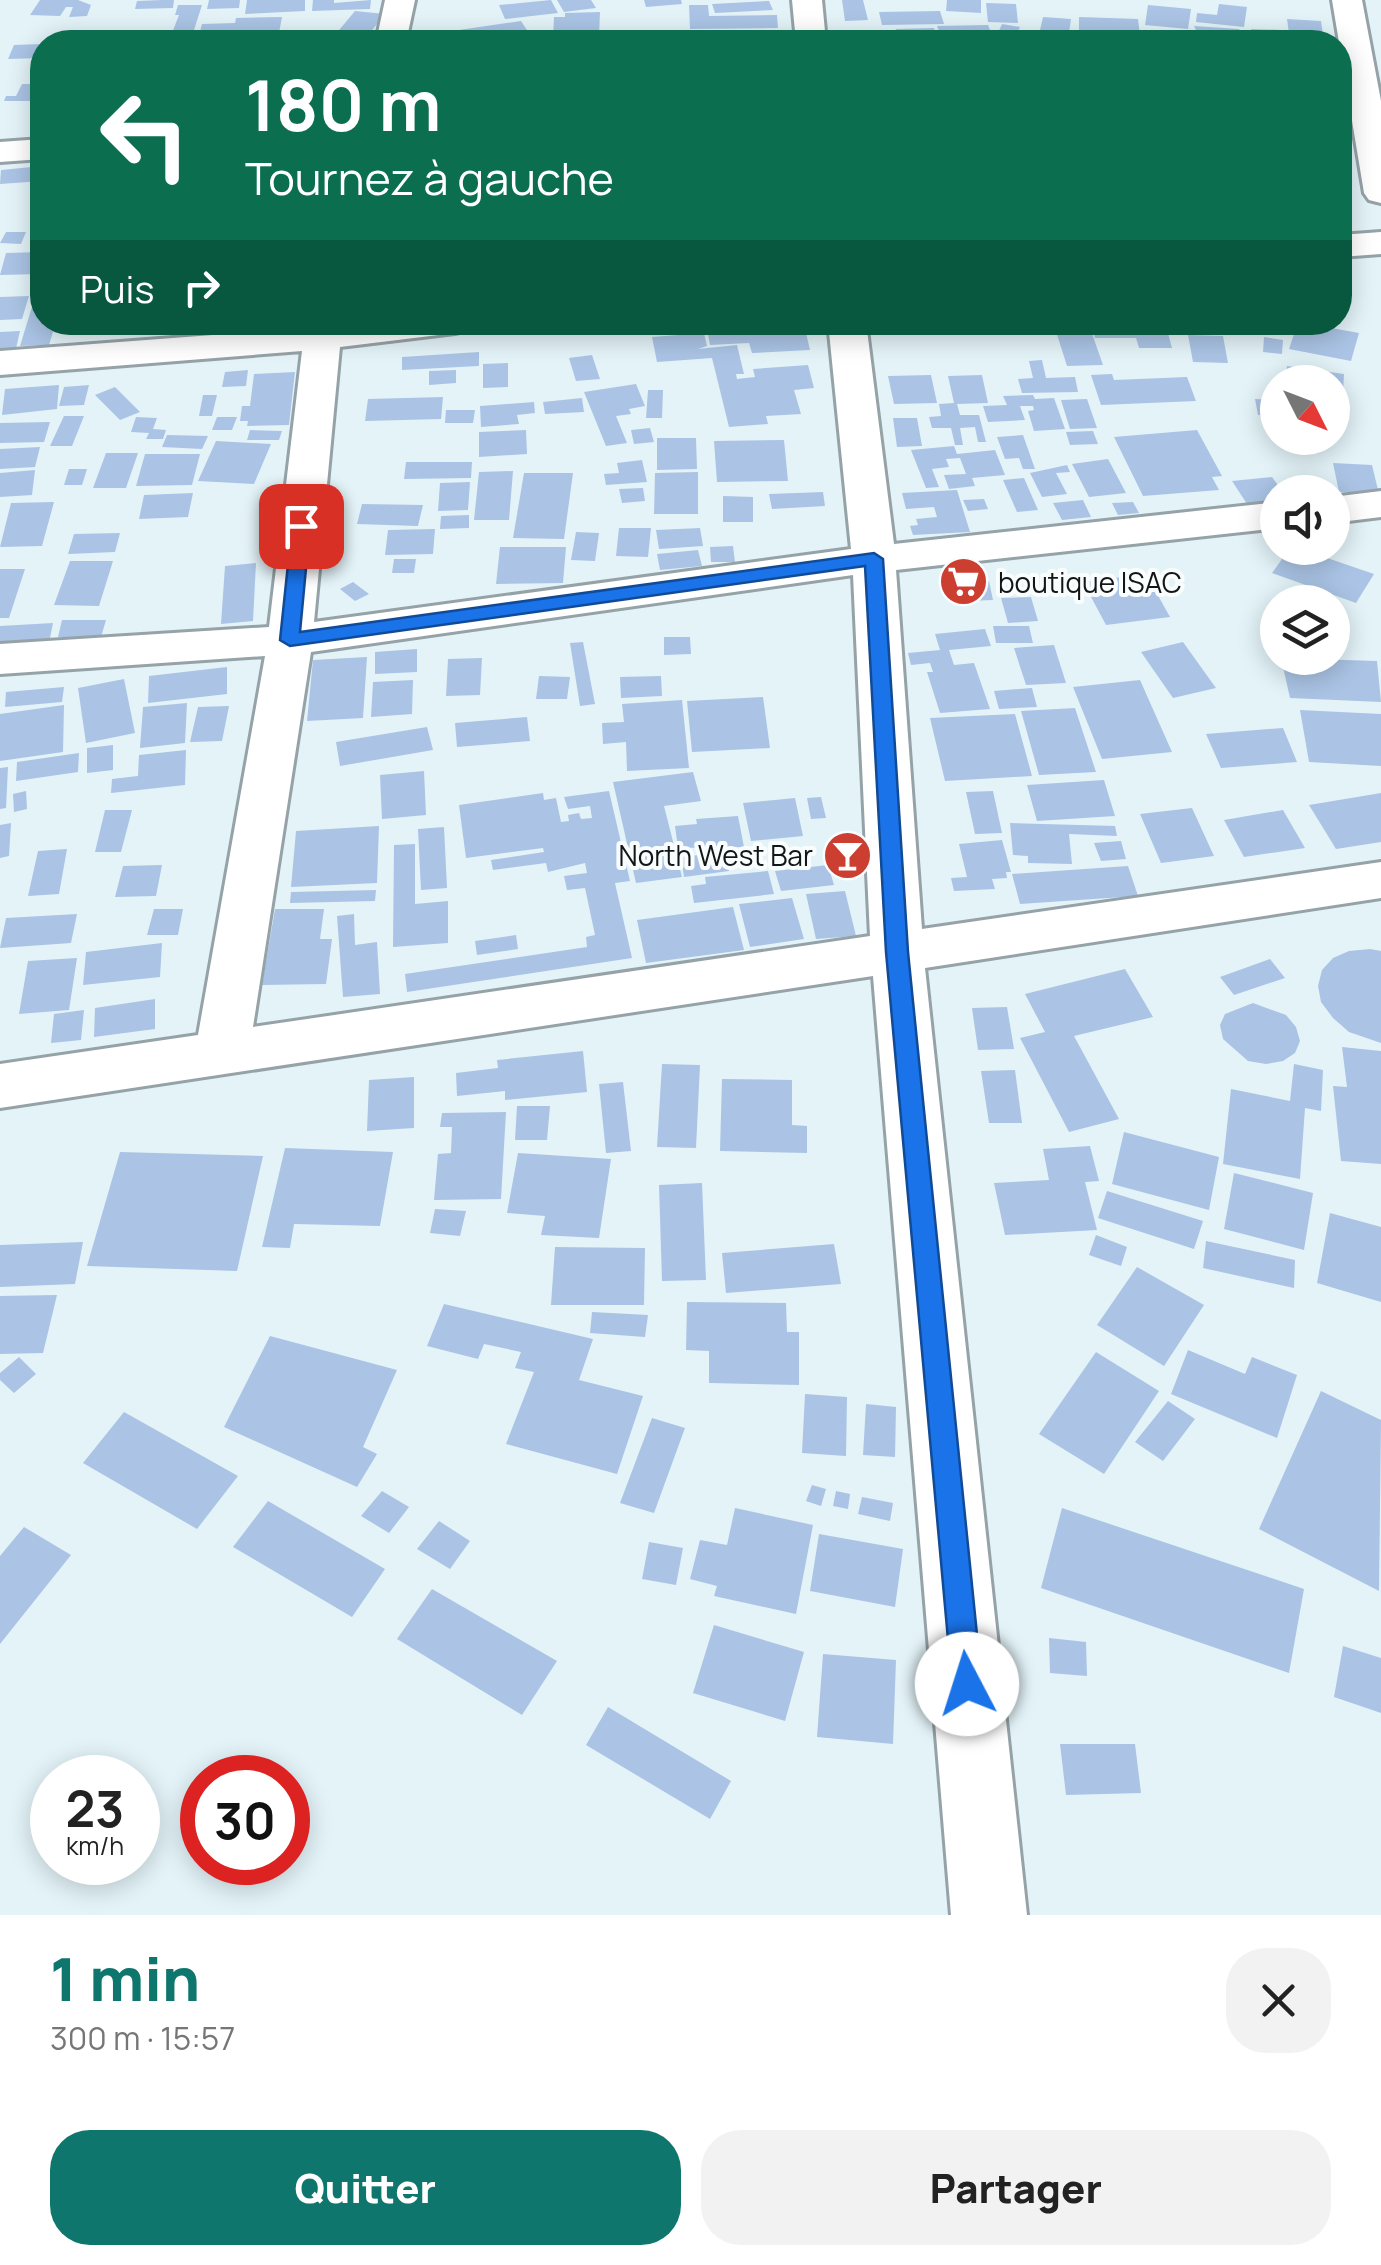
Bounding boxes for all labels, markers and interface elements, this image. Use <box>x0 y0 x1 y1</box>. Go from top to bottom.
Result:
text: 180 m <box>245 56 442 152</box>
icon: left <box>80 70 210 200</box>
text: Tournez à gauche <box>245 147 614 209</box>
icon: right <box>174 260 229 315</box>
text: Puis <box>80 262 154 314</box>
north arrow <box>1260 365 1350 455</box>
map controls <box>1260 365 1350 675</box>
button: sound <box>1260 475 1350 565</box>
pin <box>259 484 344 569</box>
icon: arrive <box>274 499 329 554</box>
supermarket icon: boutique ISAC <box>937 556 989 608</box>
place label: boutique ISAC <box>998 563 1182 601</box>
button: layers <box>1260 585 1350 675</box>
bar icon: North West Bar <box>822 829 874 881</box>
place label: North West Bar <box>619 836 813 874</box>
position arrow <box>915 1632 1019 1736</box>
speed limit sign: 30 <box>180 1755 310 1885</box>
text: 23 <box>66 1774 124 1842</box>
text: km/h <box>66 1828 124 1863</box>
text: 1 min <box>50 1937 200 2019</box>
button: close <box>1226 1948 1331 2053</box>
text: 300 m · 15:57 <box>50 2016 235 2060</box>
button: Quitter <box>50 2130 681 2245</box>
button: Partager <box>701 2130 1331 2245</box>

